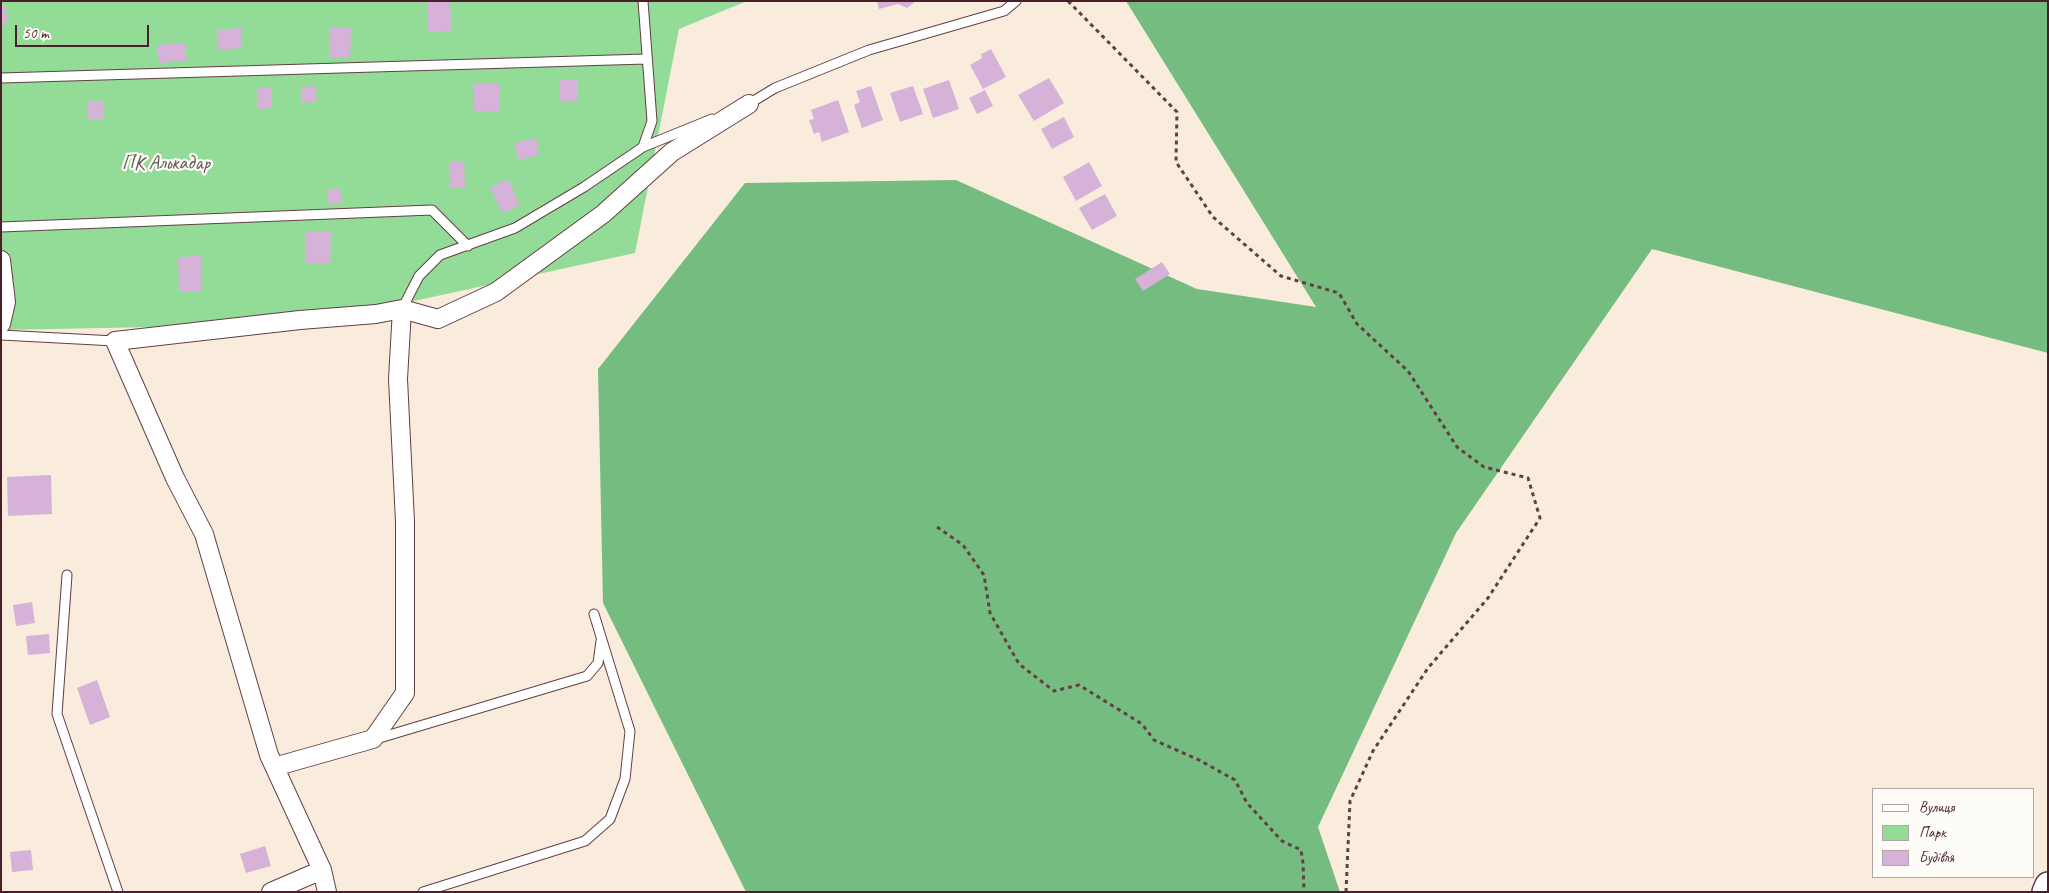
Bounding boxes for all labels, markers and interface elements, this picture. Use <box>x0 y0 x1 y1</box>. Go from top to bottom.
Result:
scale bar <box>18 15 151 47</box>
text: 50 m <box>23 24 49 43</box>
park label: ПК Алькадар <box>122 152 210 176</box>
legend <box>1872 788 2034 878</box>
text: Вулиця <box>1919 798 1955 817</box>
text: Парк <box>1919 823 1946 842</box>
text: Будівля <box>1919 848 1954 867</box>

